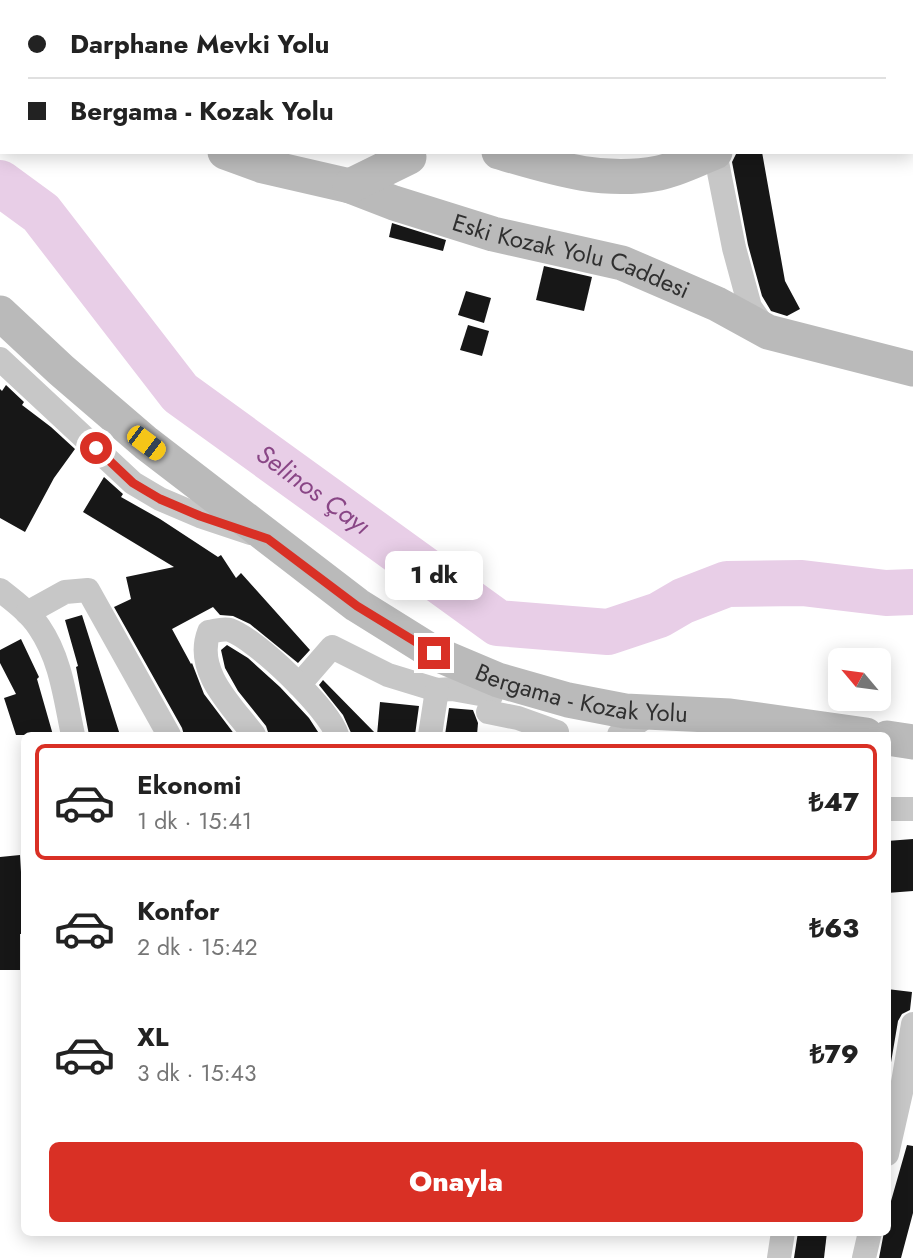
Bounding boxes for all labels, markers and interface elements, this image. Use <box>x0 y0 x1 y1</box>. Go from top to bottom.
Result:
text: Darphane Mevki Yolu <box>70 25 329 63</box>
text: Bergama - Kozak Yolu <box>70 92 334 130</box>
street label: Eski Kozak Yolu Caddesi <box>448 204 695 307</box>
car <box>123 422 170 464</box>
route start <box>80 432 112 464</box>
water label: Selinos Çayı <box>248 435 379 544</box>
callout: 1 dk <box>385 552 483 600</box>
text: 1 dk <box>410 558 458 592</box>
route end <box>418 637 450 669</box>
north arrow <box>828 648 891 710</box>
map controls <box>828 648 891 711</box>
street label: Bergama - Kozak Yolu <box>470 654 689 731</box>
text: Ekonomi <box>137 766 241 804</box>
icon: car <box>53 771 116 834</box>
text: ₺47 <box>809 783 859 821</box>
text: 1 dk · 15:41 <box>137 804 252 838</box>
text: Konfor <box>137 892 220 930</box>
icon: car <box>53 897 116 960</box>
text: ₺63 <box>809 909 859 947</box>
text: 2 dk · 15:42 <box>137 930 258 964</box>
text: XL <box>137 1018 169 1056</box>
icon: car <box>53 1023 116 1086</box>
text: ₺79 <box>810 1035 859 1073</box>
text: 3 dk · 15:43 <box>137 1056 257 1090</box>
button: Onayla <box>49 1142 863 1222</box>

